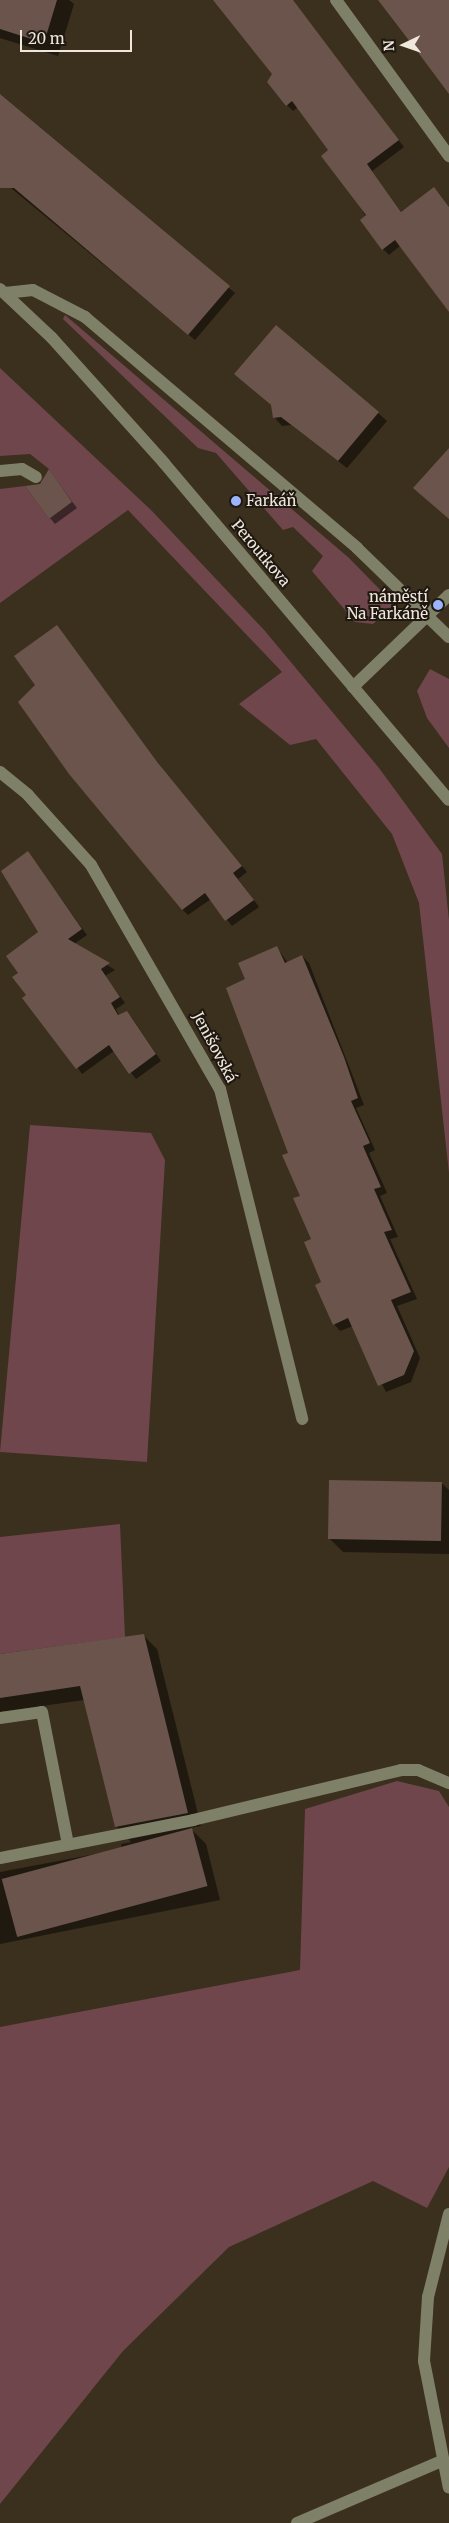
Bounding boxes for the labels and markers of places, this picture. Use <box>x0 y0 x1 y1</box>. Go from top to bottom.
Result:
place label: Farkáň <box>246 492 296 510</box>
marker: Farkáň <box>230 495 242 507</box>
place label: náměstí Na Farkáně <box>347 587 428 622</box>
marker: náměstí Na Farkáně <box>432 599 444 611</box>

